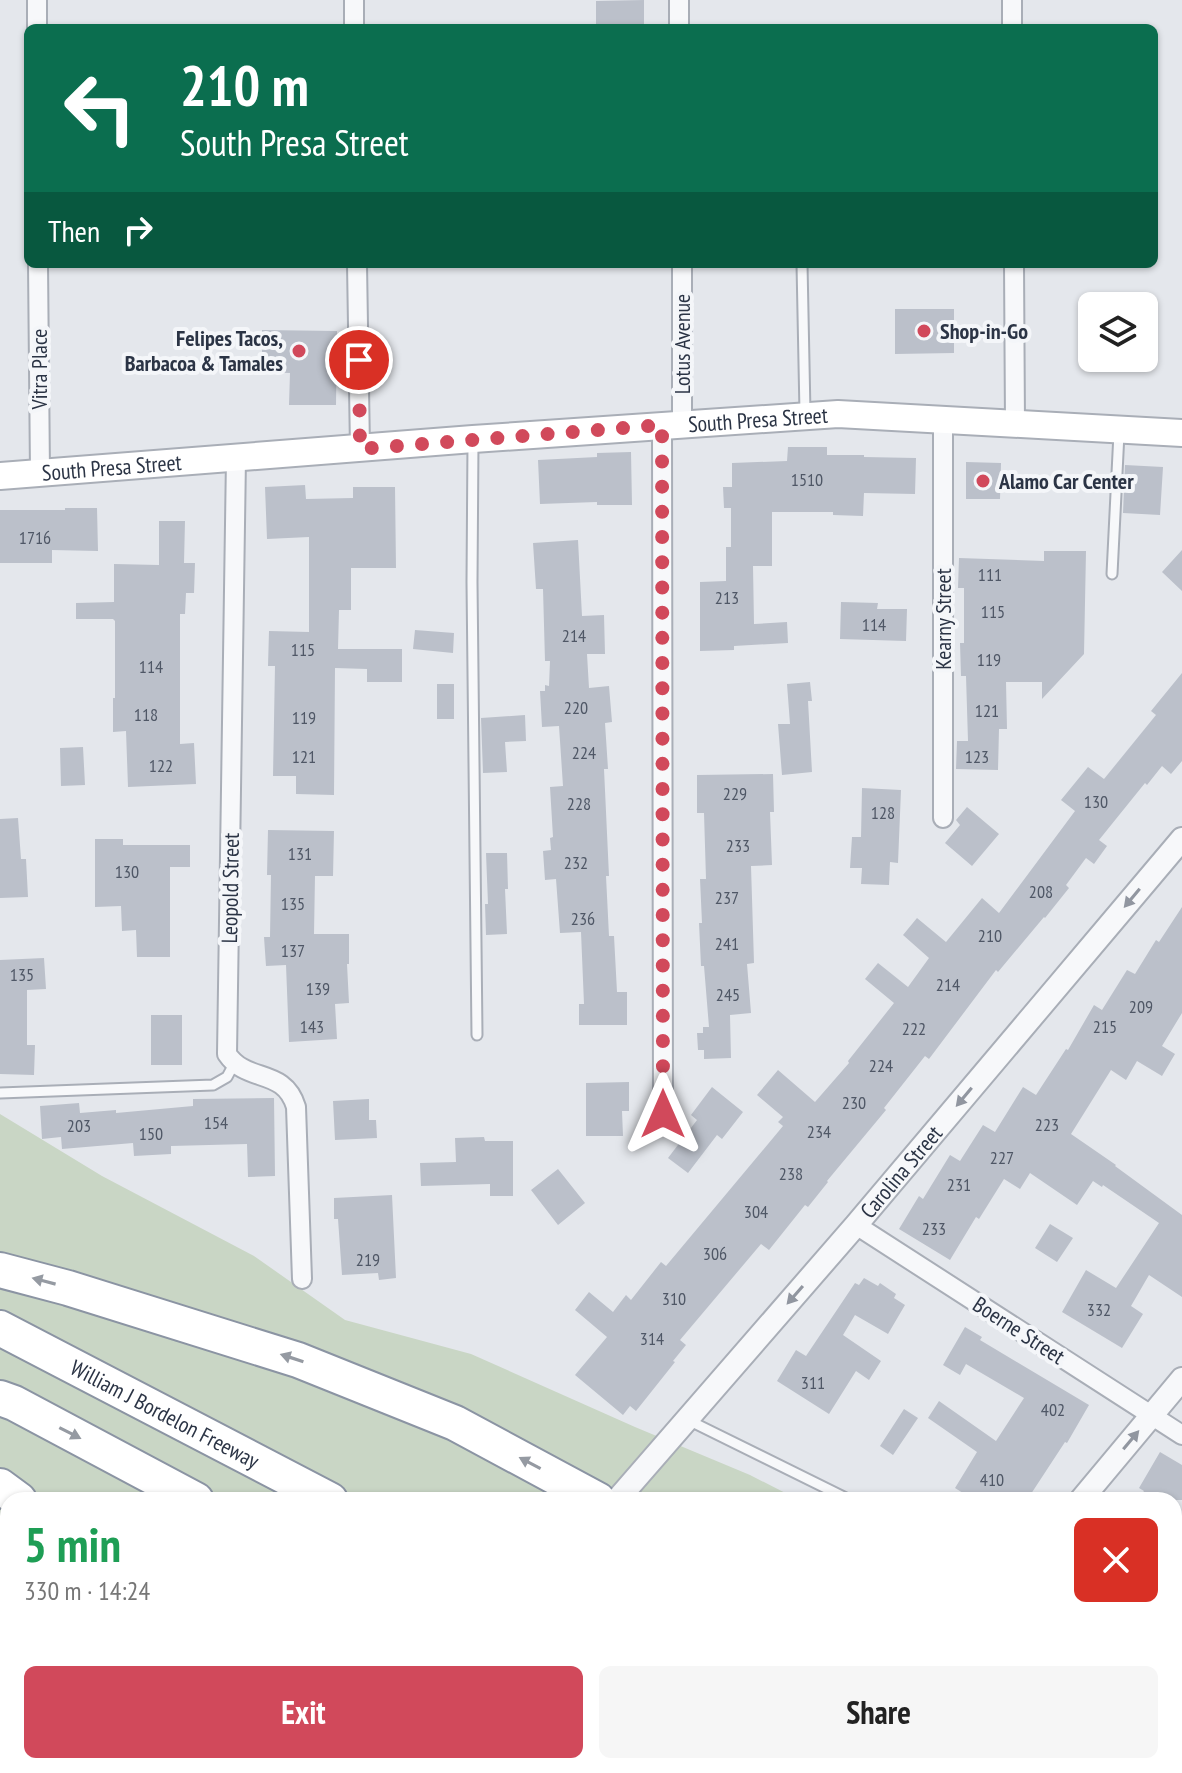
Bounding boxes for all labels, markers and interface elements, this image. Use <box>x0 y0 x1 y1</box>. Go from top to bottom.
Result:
text: 210 m <box>180 49 309 121</box>
icon: left <box>48 56 152 160</box>
text: South Presa Street <box>180 119 409 166</box>
icon: right <box>116 208 160 252</box>
text: Then <box>48 211 100 250</box>
map controls <box>1078 292 1158 372</box>
button: layers <box>1078 292 1158 372</box>
street label: Lotus Avenue <box>668 294 696 394</box>
place label: Shop-in-Go <box>940 317 1028 345</box>
marker: Shop-in-Go <box>915 322 933 340</box>
place label: Felipes Tacos, Barbacoa & Tamales <box>125 324 283 377</box>
pin <box>325 326 393 394</box>
street label: Vitra Place <box>25 329 53 410</box>
icon: arrive <box>337 338 381 382</box>
marker: Felipes Tacos, Barbacoa & Tamales <box>290 342 308 360</box>
street label: South Presa Street <box>687 401 829 438</box>
street label: South Presa Street <box>41 448 182 487</box>
place label: Alamo Car Center <box>998 467 1134 495</box>
house number: 1510 <box>791 468 823 491</box>
marker: Alamo Car Center <box>974 472 992 490</box>
house number: 1716 <box>19 526 51 549</box>
house number: 111 <box>978 563 1002 586</box>
street label: Kearny Street <box>929 568 957 670</box>
house number: 213 <box>715 586 739 609</box>
house number: 115 <box>981 600 1005 623</box>
house number: 114 <box>862 613 886 636</box>
house number: 214 <box>562 624 586 647</box>
house number: 115 <box>291 638 315 661</box>
house number: 119 <box>977 648 1001 671</box>
house number: 114 <box>139 655 163 678</box>
house number: 220 <box>564 696 588 719</box>
house number: 121 <box>975 699 999 722</box>
house number: 118 <box>134 703 158 726</box>
house number: 119 <box>292 706 316 729</box>
house number: 224 <box>572 741 596 764</box>
house number: 121 <box>292 745 316 768</box>
house number: 123 <box>965 745 989 768</box>
house number: 122 <box>149 754 173 777</box>
house number: 229 <box>723 782 747 805</box>
house number: 130 <box>1084 790 1108 813</box>
house number: 228 <box>567 792 591 815</box>
house number: 128 <box>871 801 895 824</box>
street label: Leopold Street <box>215 833 245 943</box>
house number: 233 <box>726 834 750 857</box>
house number: 131 <box>288 842 312 865</box>
house number: 232 <box>564 851 588 874</box>
house number: 130 <box>115 860 139 883</box>
house number: 208 <box>1029 880 1053 903</box>
house number: 237 <box>715 886 739 909</box>
one-way arrow <box>1124 888 1141 908</box>
house number: 135 <box>281 892 305 915</box>
house number: 236 <box>571 907 595 930</box>
house number: 210 <box>978 924 1002 947</box>
house number: 241 <box>715 932 739 955</box>
house number: 137 <box>281 939 305 962</box>
house number: 135 <box>10 963 34 986</box>
house number: 214 <box>936 973 960 996</box>
house number: 139 <box>306 977 330 1000</box>
house number: 245 <box>716 983 740 1006</box>
house number: 209 <box>1129 995 1153 1018</box>
house number: 143 <box>300 1015 324 1038</box>
house number: 215 <box>1093 1015 1117 1038</box>
house number: 222 <box>902 1017 926 1040</box>
house number: 224 <box>869 1054 893 1077</box>
position arrow <box>621 1072 705 1156</box>
one-way arrow <box>956 1087 973 1107</box>
house number: 230 <box>842 1091 866 1114</box>
house number: 154 <box>204 1111 228 1134</box>
house number: 223 <box>1035 1113 1059 1136</box>
house number: 203 <box>67 1114 91 1137</box>
house number: 234 <box>807 1120 831 1143</box>
street label: Carolina Street <box>854 1120 948 1224</box>
house number: 150 <box>139 1122 163 1145</box>
house number: 227 <box>990 1146 1014 1169</box>
house number: 238 <box>779 1162 803 1185</box>
house number: 231 <box>947 1173 971 1196</box>
house number: 304 <box>744 1200 768 1223</box>
house number: 233 <box>922 1217 946 1240</box>
house number: 306 <box>703 1242 727 1265</box>
house number: 219 <box>356 1248 380 1271</box>
one-way arrow <box>31 1275 56 1287</box>
one-way arrow <box>787 1284 804 1304</box>
house number: 310 <box>662 1287 686 1310</box>
street label: Boerne Street <box>968 1290 1070 1370</box>
house number: 332 <box>1087 1298 1111 1321</box>
house number: 314 <box>640 1327 664 1350</box>
one-way arrow <box>280 1352 304 1364</box>
street label: William J Bordelon Freeway <box>66 1353 265 1475</box>
house number: 311 <box>801 1371 825 1394</box>
house number: 402 <box>1041 1398 1065 1421</box>
one-way arrow <box>58 1426 81 1439</box>
one-way arrow <box>1122 1430 1139 1450</box>
one-way arrow <box>518 1456 541 1469</box>
house number: 410 <box>980 1468 1004 1491</box>
text: 5 min <box>24 1513 121 1575</box>
button: close <box>1074 1518 1158 1602</box>
text: 330 m · 14:24 <box>24 1574 150 1607</box>
button: Exit <box>24 1666 583 1758</box>
button: Share <box>599 1666 1158 1758</box>

